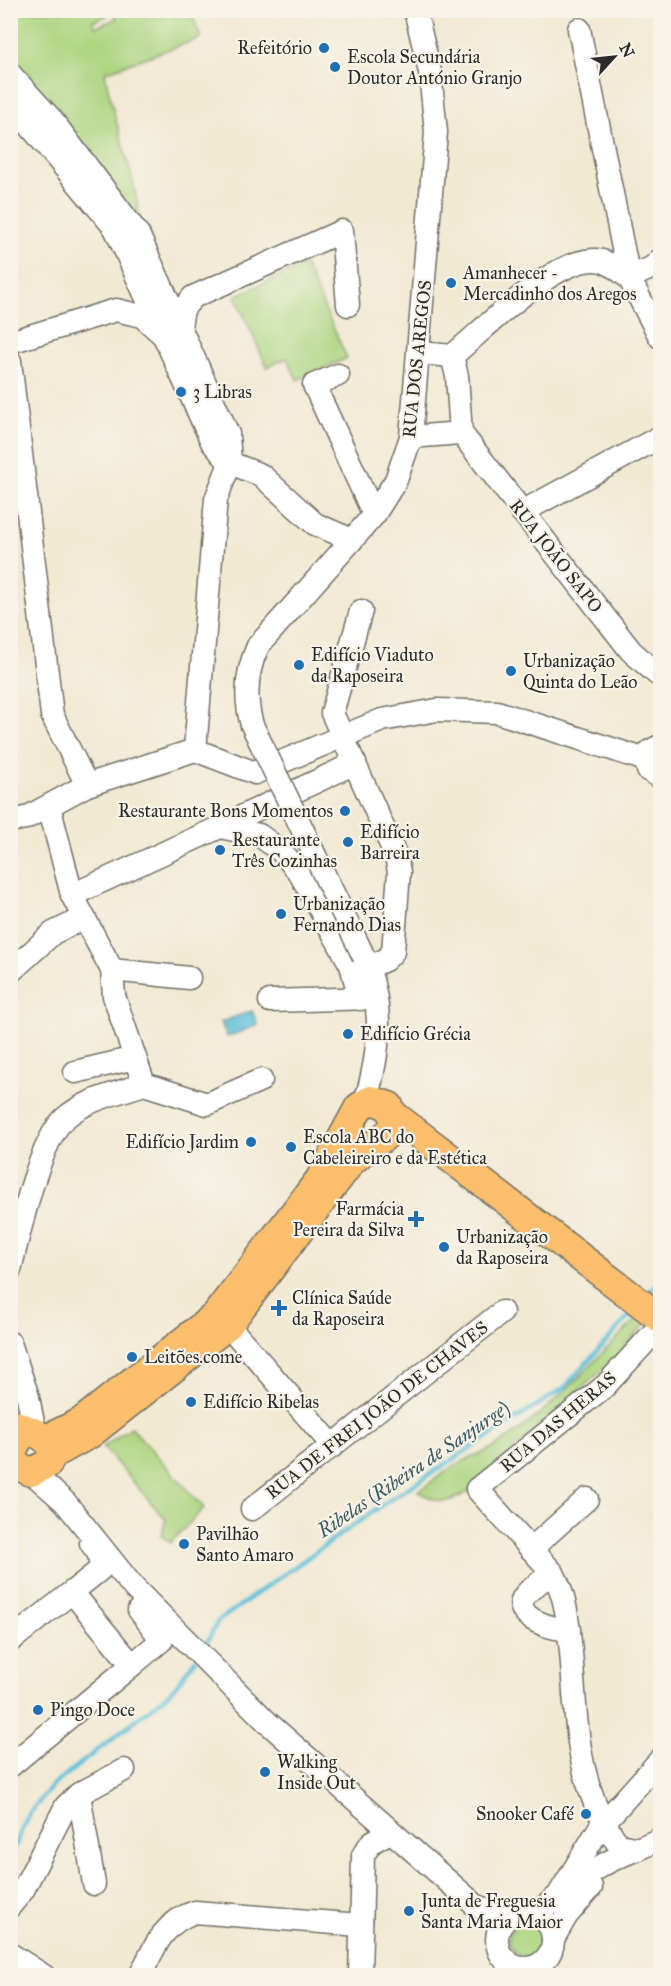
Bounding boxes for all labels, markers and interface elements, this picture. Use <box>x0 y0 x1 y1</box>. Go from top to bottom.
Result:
north arrow <box>584 27 644 87</box>
place label: Refeitório <box>237 37 312 59</box>
text: N <box>615 40 639 61</box>
marker: Refeitório <box>317 41 331 55</box>
place label: Escola Secundária Doutor António Granjo <box>347 46 522 89</box>
marker: Escola Secundária Doutor António Granjo <box>328 60 342 74</box>
place label: Amanhecer - Mercadinho dos Aregos <box>462 262 637 306</box>
marker: Amanhecer - Mercadinho dos Aregos <box>444 276 458 290</box>
street label: RUA DOS AREGOS <box>398 279 436 439</box>
place label: 3 Libras <box>193 381 252 403</box>
marker: 3 Libras <box>174 385 188 399</box>
street label: RUA JOÃO SAPO <box>504 495 607 618</box>
place label: Edifício Viaduto da Raposeira <box>311 644 434 687</box>
place label: Urbanização Quinta do Leão <box>523 650 638 693</box>
marker: Edifício Viaduto da Raposeira <box>292 658 306 672</box>
marker: Urbanização Quinta do Leão <box>504 664 518 678</box>
place label: Restaurante Bons Momentos <box>118 800 333 822</box>
marker: Restaurante Bons Momentos <box>338 804 352 818</box>
place label: Edifício Barreira <box>360 821 420 864</box>
place label: Restaurante Três Cozinhas <box>232 829 337 872</box>
marker: Edifício Barreira <box>341 835 355 849</box>
marker: Restaurante Três Cozinhas <box>213 843 227 857</box>
place label: Urbanização Fernando Dias <box>293 893 401 936</box>
marker: Urbanização Fernando Dias <box>274 907 288 921</box>
place label: Edifício Grécia <box>360 1023 471 1045</box>
marker: Edifício Grécia <box>341 1027 355 1041</box>
place label: Escola ABC do Cabeleireiro e da Estética <box>303 1126 487 1169</box>
place label: Edifício Jardim <box>125 1131 239 1154</box>
marker: Edifício Jardim <box>244 1135 258 1149</box>
marker: Escola ABC do Cabeleireiro e da Estética <box>284 1140 298 1154</box>
place label: Farmácia Pereira da Silva <box>293 1198 404 1241</box>
marker: Farmácia Pereira da Silva <box>409 1212 423 1226</box>
place label: Urbanização da Raposeira <box>456 1226 549 1269</box>
marker: Urbanização da Raposeira <box>437 1240 451 1254</box>
place label: Clínica Saúde da Raposeira <box>292 1287 392 1330</box>
marker: Clínica Saúde da Raposeira <box>270 1299 288 1317</box>
street label: RUA DE FREI JOÃO DE CHAVES <box>261 1316 493 1504</box>
place label: Leitões.come <box>144 1346 242 1368</box>
marker: Leitões.come <box>125 1350 139 1364</box>
street label: RUA DAS HERAS <box>495 1367 621 1477</box>
place label: Edifício Ribelas <box>203 1391 319 1413</box>
marker: Edifício Ribelas <box>184 1395 198 1409</box>
water label: Ribelas (Ribeira de Sanjurge) <box>311 1395 515 1544</box>
place label: Pavilhão Santo Amaro <box>196 1523 294 1566</box>
marker: Pavilhão Santo Amaro <box>177 1537 191 1551</box>
place label: Pingo Doce <box>50 1699 135 1722</box>
marker: Pingo Doce <box>31 1703 45 1717</box>
place label: Walking Inside Out <box>277 1751 357 1794</box>
marker: Walking Inside Out <box>258 1765 272 1779</box>
place label: Snooker Café <box>476 1803 575 1825</box>
marker: Snooker Café <box>579 1807 593 1821</box>
place label: Junta de Freguesia Santa Maria Maior <box>419 1890 563 1933</box>
marker: Junta de Freguesia Santa Maria Maior <box>402 1904 416 1918</box>

